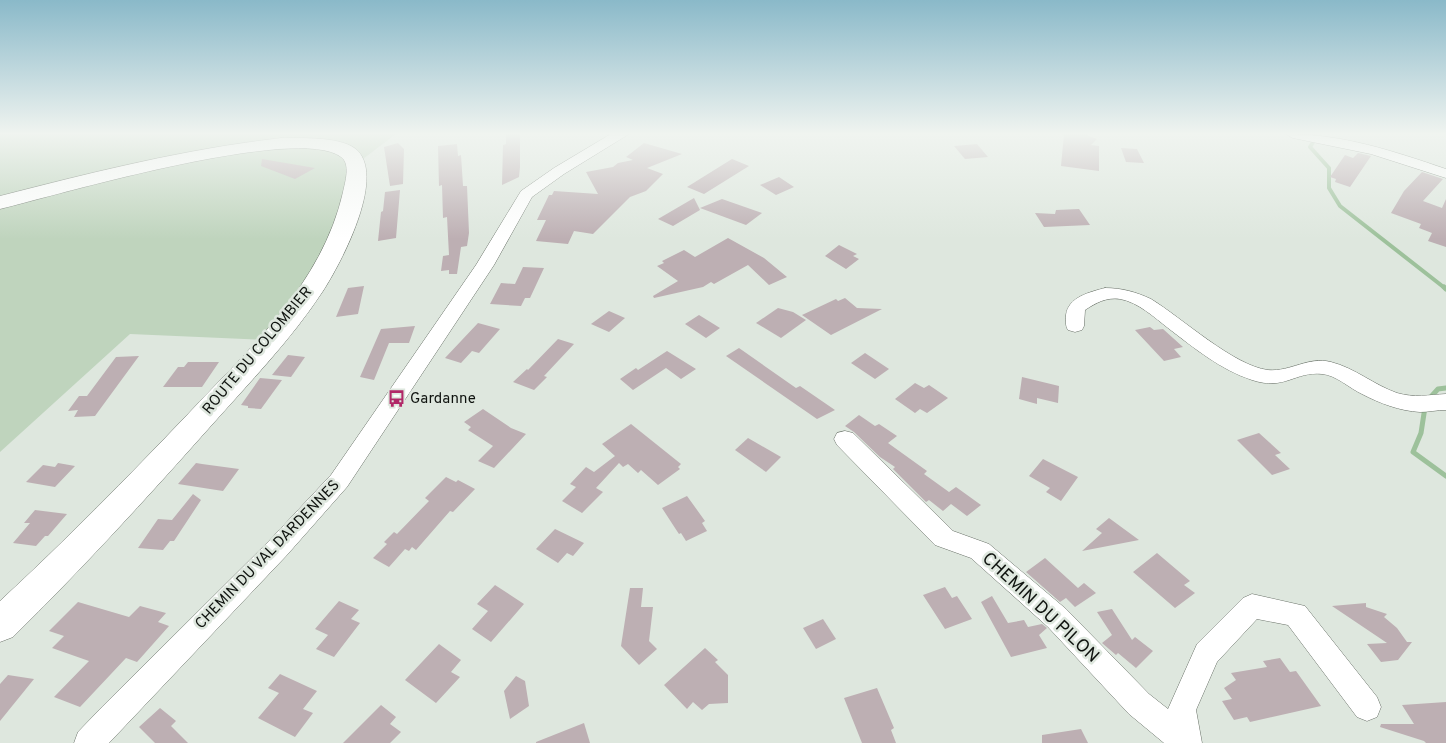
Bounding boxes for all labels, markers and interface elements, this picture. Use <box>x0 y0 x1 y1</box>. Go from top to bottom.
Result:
street label: ROUTE DU COLOMBIER <box>199 283 317 419</box>
bus stop icon: Gardanne <box>386 389 406 409</box>
place label: Gardanne <box>410 390 476 409</box>
street label: CHEMIN DU VAL DARDENNES <box>192 476 344 634</box>
street label: CHEMIN DU PILON <box>976 548 1104 668</box>

